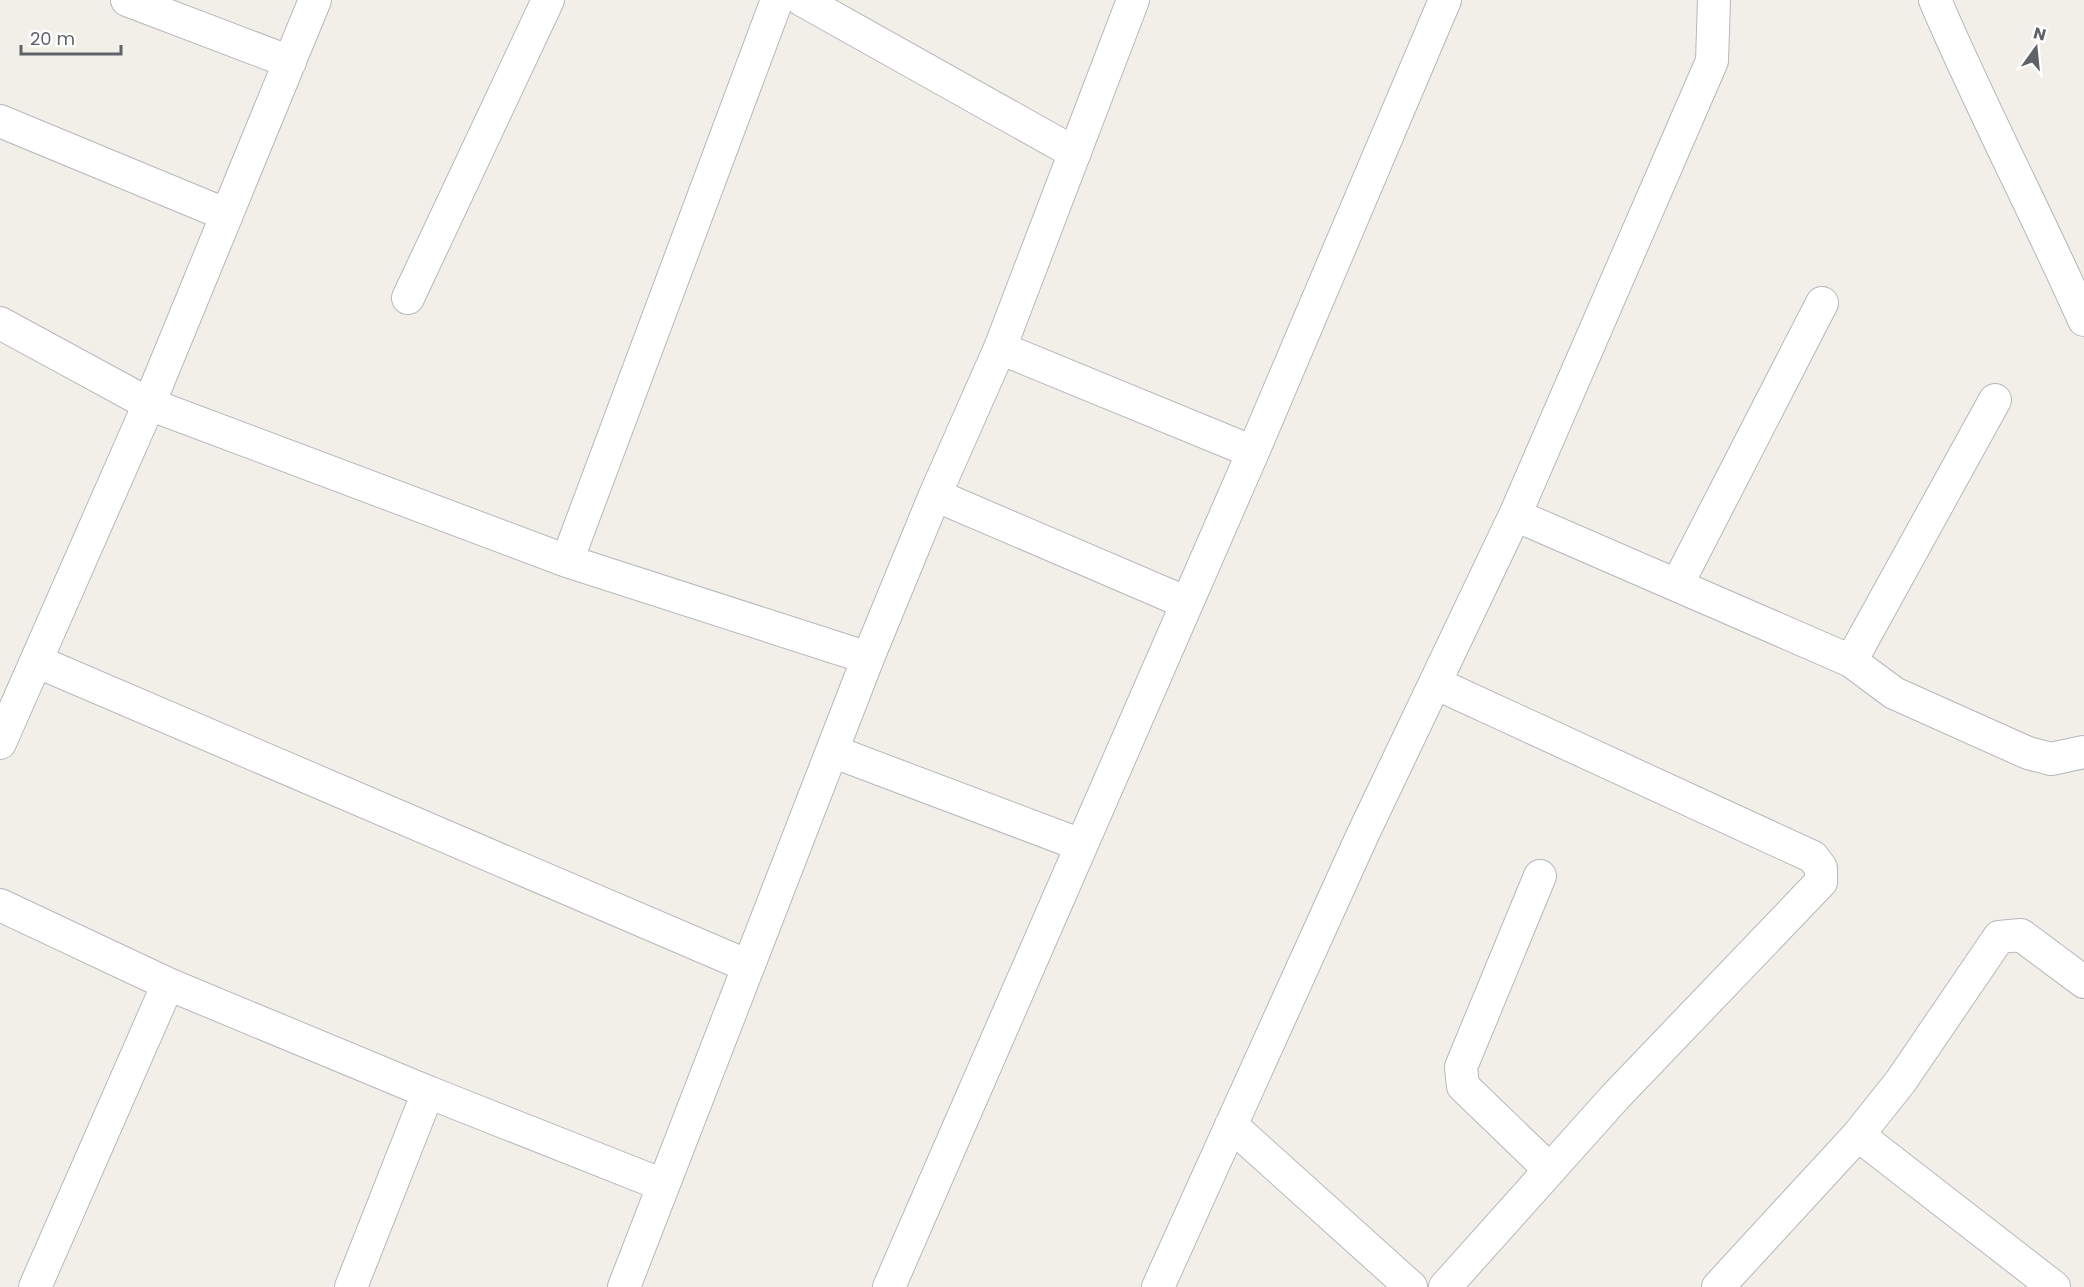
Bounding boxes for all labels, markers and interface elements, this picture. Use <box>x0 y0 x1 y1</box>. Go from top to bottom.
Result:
scale bar <box>21 18 122 56</box>
north arrow <box>2006 18 2066 78</box>
text: N <box>2031 21 2049 47</box>
text: 20 m <box>30 26 75 51</box>

